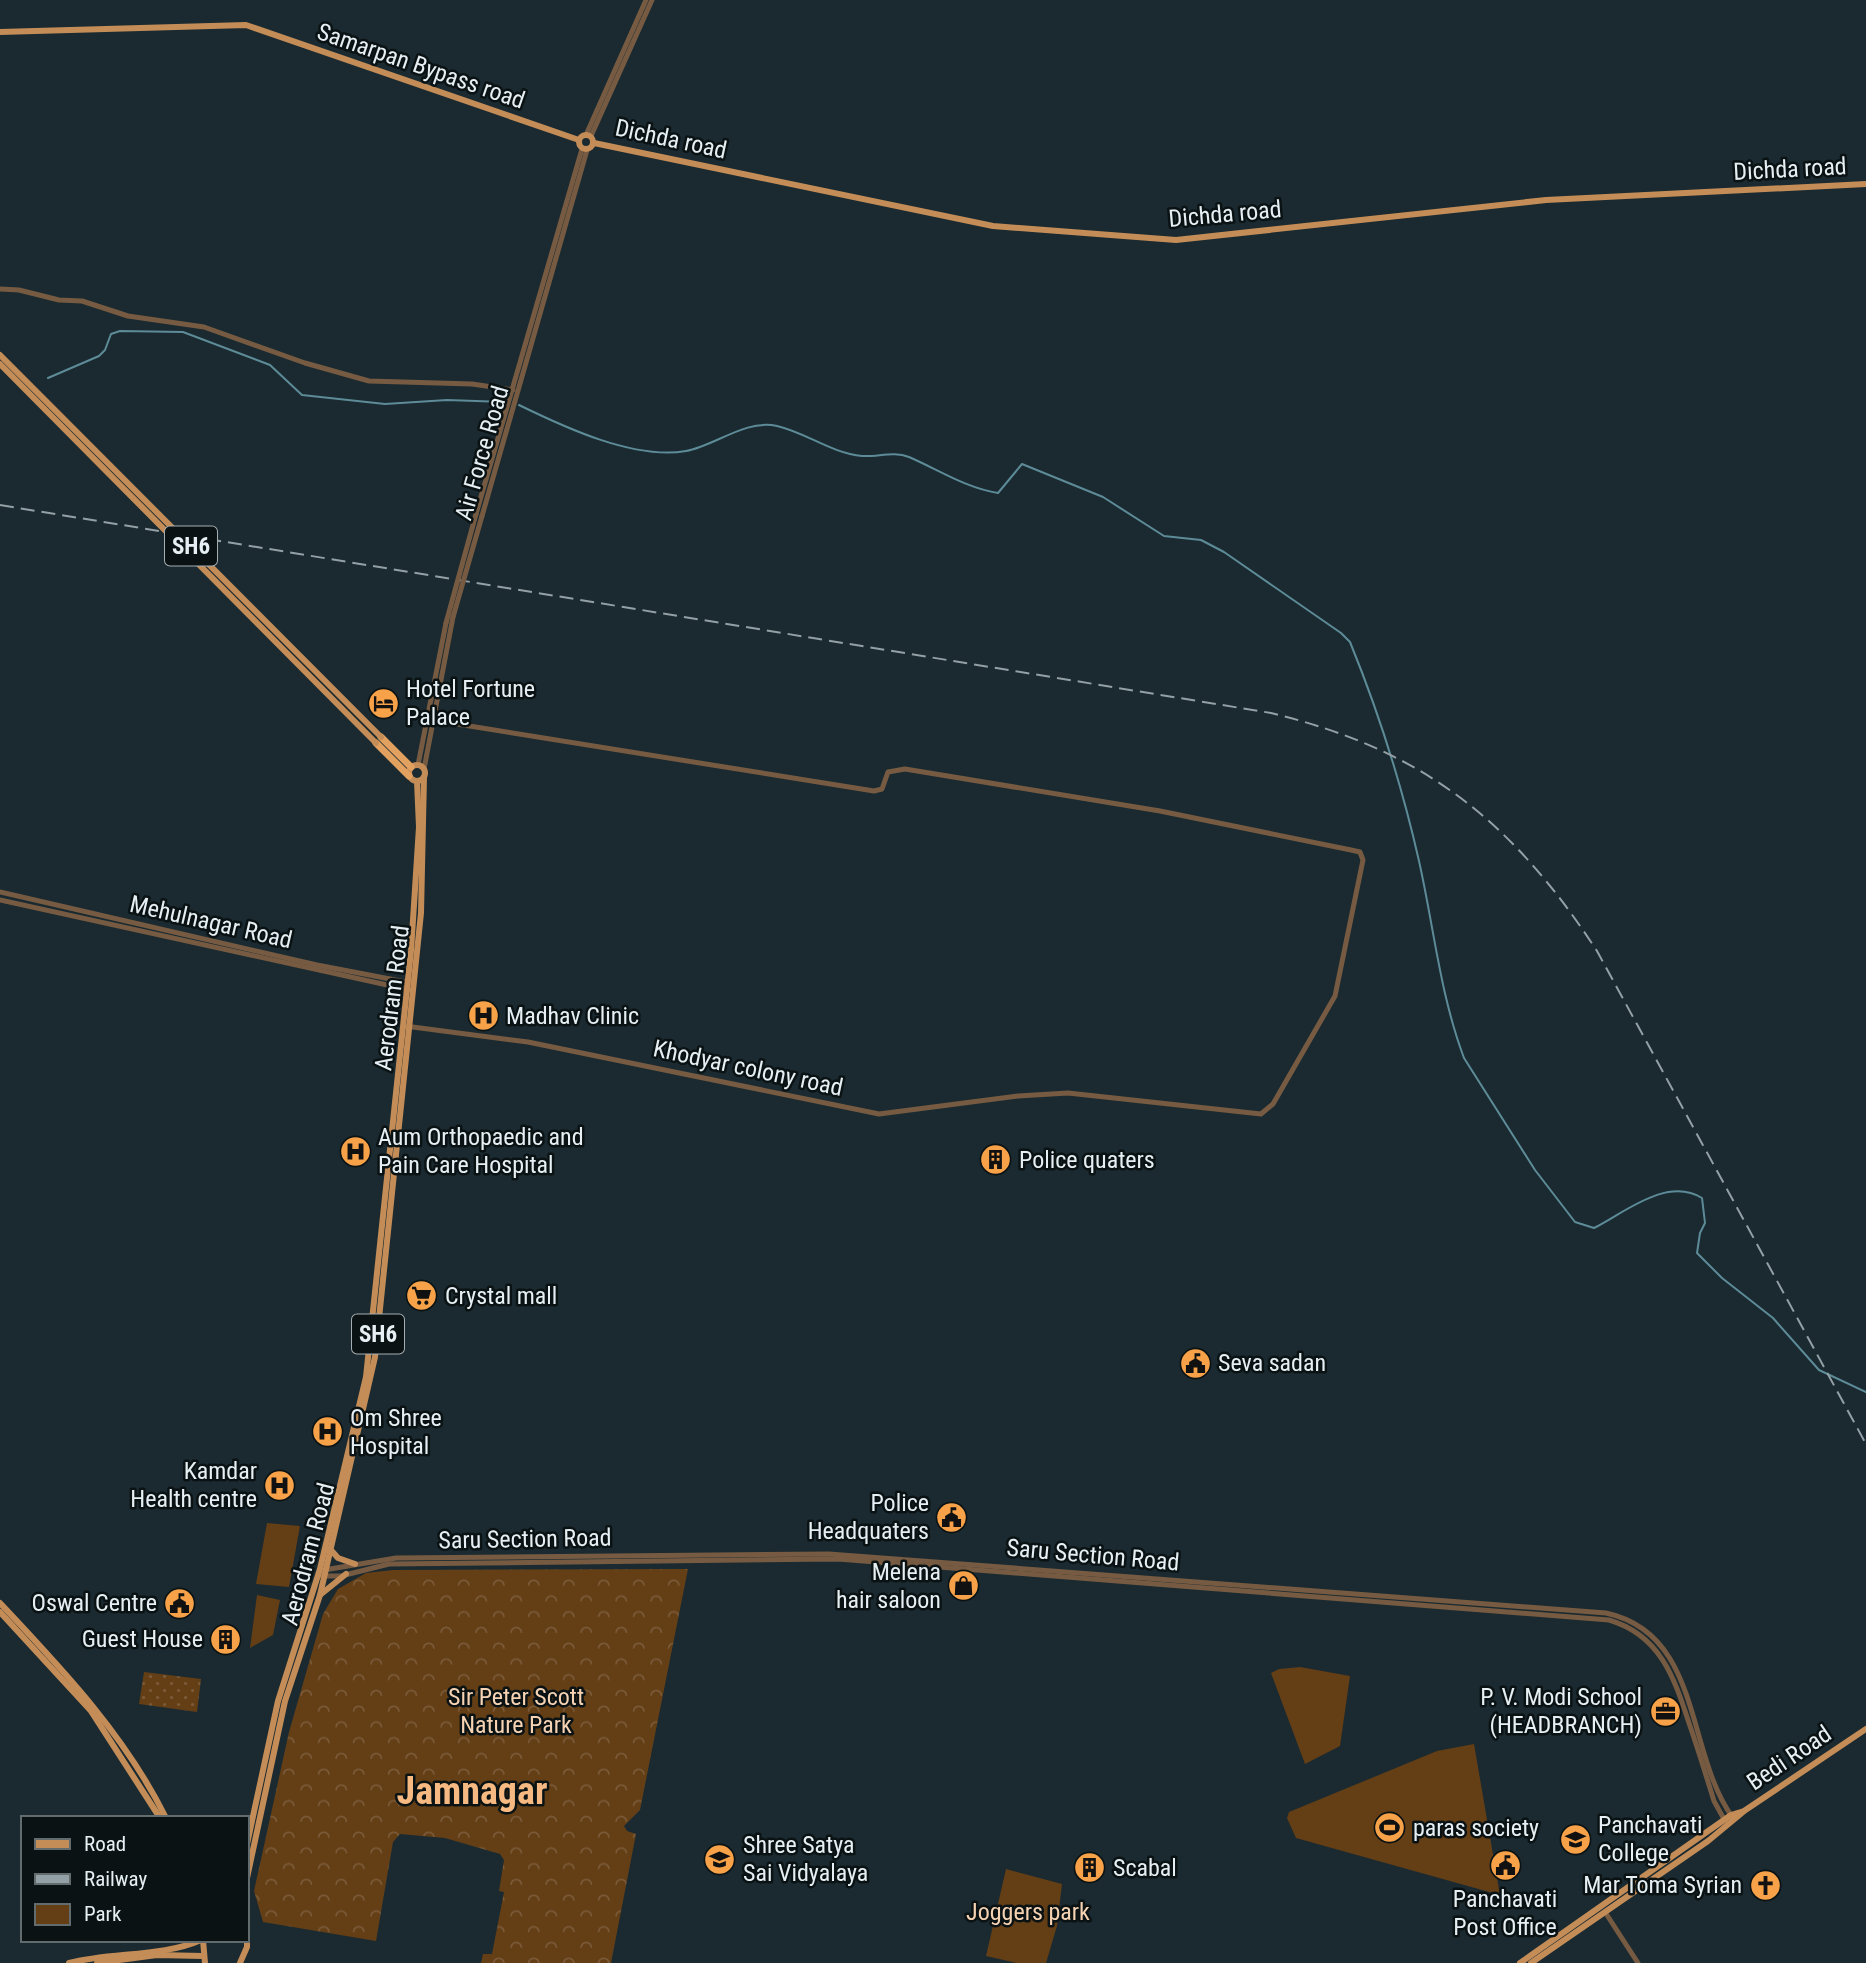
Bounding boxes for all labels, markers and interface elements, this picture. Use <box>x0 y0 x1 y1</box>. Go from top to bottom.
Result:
street label: Samarpan Bypass road <box>314 17 528 115</box>
street label: Dichda road <box>613 114 729 164</box>
street label: Dichda road <box>1733 152 1847 186</box>
street label: Dichda road <box>1167 195 1283 233</box>
street label: Air Force Road <box>449 383 515 523</box>
road number: SH6 <box>165 526 217 566</box>
place label: Hotel Fortune Palace <box>406 675 535 731</box>
hotel icon: Hotel Fortune Palace <box>366 686 400 720</box>
street label: Mehulnagar Road <box>127 890 295 954</box>
street label: Aerodram Road <box>369 924 415 1072</box>
hospital icon: Madhav Clinic <box>466 999 500 1033</box>
place label: Madhav Clinic <box>506 1002 639 1030</box>
street label: Khodyar colony road <box>651 1034 845 1102</box>
place label: Aum Orthopaedic and Pain Care Hospital <box>378 1123 584 1179</box>
hospital icon: Aum Orthopaedic and Pain Care Hospital <box>338 1134 372 1168</box>
building icon: Police quaters <box>979 1143 1013 1177</box>
place label: Police quaters <box>1019 1146 1155 1174</box>
supermarket icon: Crystal mall <box>405 1279 439 1313</box>
place label: Crystal mall <box>445 1282 557 1310</box>
road number: SH6 <box>352 1315 404 1354</box>
public building icon: Seva sadan <box>1178 1346 1212 1380</box>
place label: Seva sadan <box>1218 1349 1326 1377</box>
place label: Om Shree Hospital <box>350 1404 442 1460</box>
hospital icon: Om Shree Hospital <box>310 1415 344 1449</box>
place label: Kamdar Health centre <box>130 1457 257 1513</box>
hospital icon: Kamdar Health centre <box>263 1468 297 1502</box>
street label: Aerodram Road <box>276 1480 340 1628</box>
place label: Police Headquaters <box>808 1489 929 1545</box>
public building icon: Police Headquaters <box>935 1500 969 1534</box>
street label: Saru Section Road <box>438 1523 612 1555</box>
street label: Saru Section Road <box>1006 1534 1180 1576</box>
place label: Melena hair saloon <box>836 1558 941 1614</box>
shop icon: Melena hair saloon <box>947 1569 981 1603</box>
public building icon: Oswal Centre <box>163 1586 197 1620</box>
place label: Oswal Centre <box>32 1589 157 1617</box>
building icon: Guest House <box>209 1622 243 1656</box>
place label: Guest House <box>82 1625 203 1653</box>
park label: Sir Peter Scott Nature Park <box>448 1683 584 1739</box>
place label: P. V. Modi School (HEADBRANCH) <box>1480 1683 1642 1739</box>
office icon: P. V. Modi School (HEADBRANCH) <box>1648 1694 1682 1728</box>
street label: Bedi Road <box>1742 1720 1836 1796</box>
district label: Jamnagar <box>397 1769 547 1813</box>
sports icon: paras society <box>1373 1811 1407 1845</box>
place label: Panchavati College <box>1598 1811 1702 1867</box>
place label: paras society <box>1413 1814 1539 1842</box>
legend <box>21 1816 248 1942</box>
school or university icon: Panchavati College <box>1558 1822 1592 1856</box>
place label: Shree Satya Sai Vidyalaya <box>743 1831 868 1887</box>
text: Road <box>84 1832 126 1856</box>
school or university icon: Shree Satya Sai Vidyalaya <box>703 1842 737 1876</box>
public building icon: Panchavati Post Office <box>1488 1848 1522 1882</box>
building icon: Scabal <box>1073 1851 1107 1885</box>
place label: Scabal <box>1113 1854 1177 1882</box>
text: Railway <box>84 1867 147 1891</box>
church icon: Mar Toma Syrian <box>1748 1868 1782 1902</box>
place label: Mar Toma Syrian <box>1583 1871 1742 1899</box>
place label: Panchavati Post Office <box>1453 1885 1557 1941</box>
park label: Joggers park <box>966 1898 1090 1926</box>
text: Park <box>84 1902 122 1926</box>

